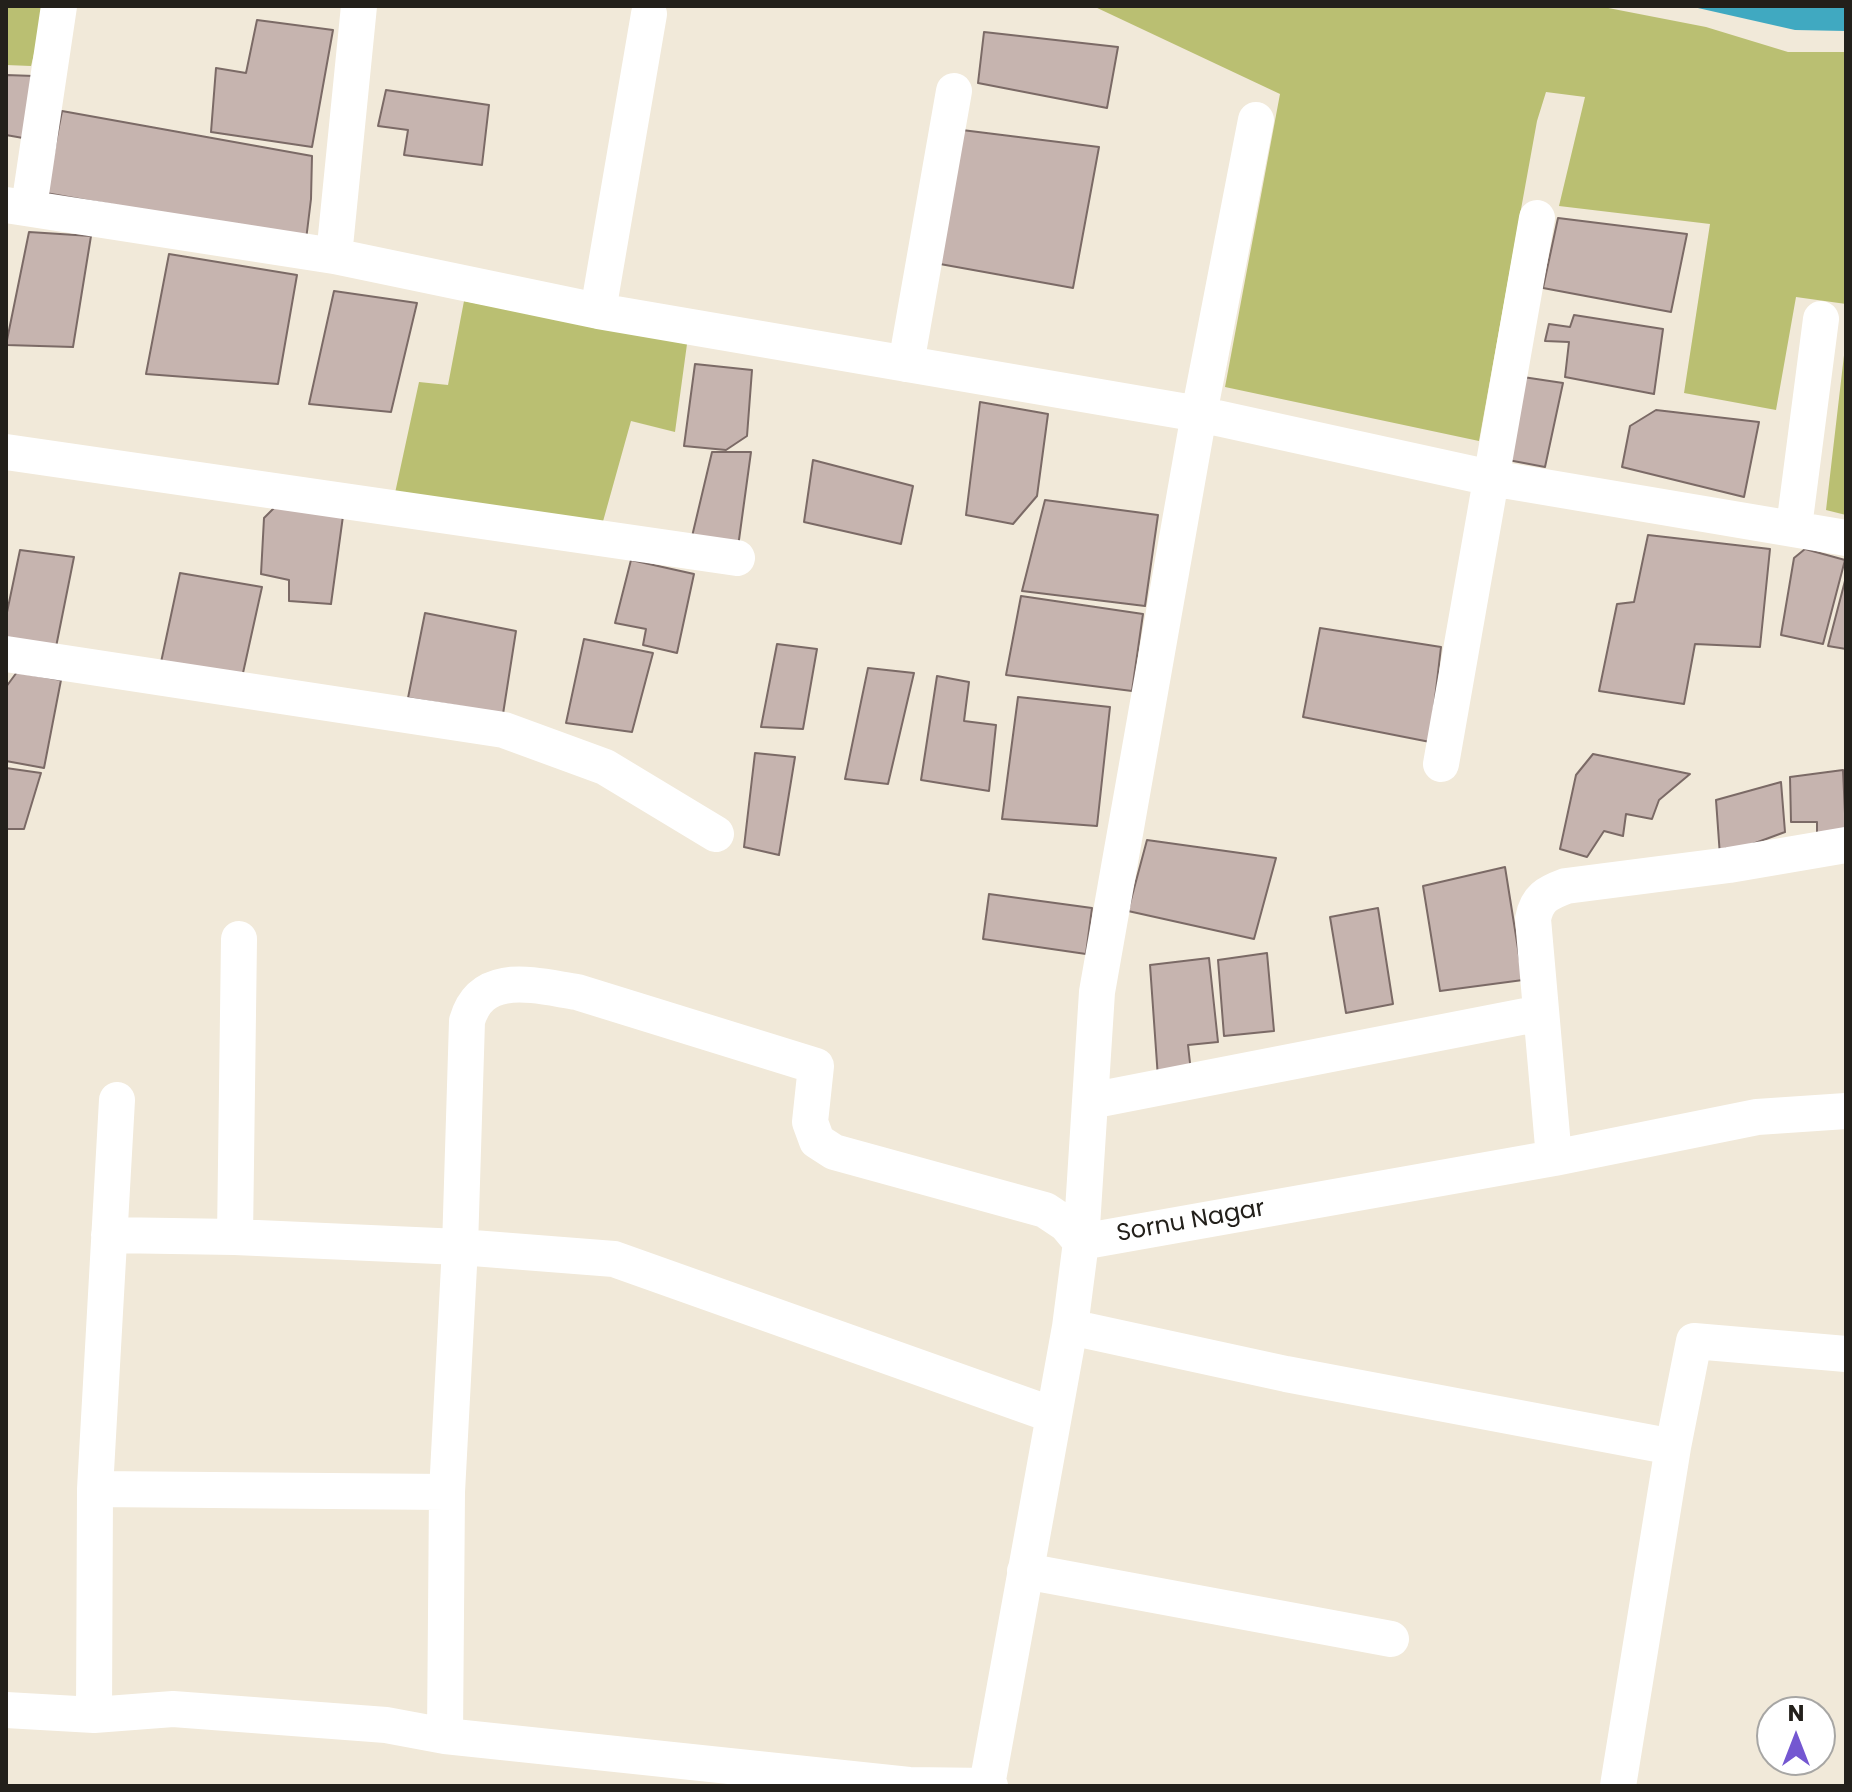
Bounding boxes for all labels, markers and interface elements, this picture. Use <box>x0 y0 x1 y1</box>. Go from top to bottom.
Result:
street label: Sornu Nagar <box>1115 1195 1267 1249</box>
north arrow <box>1756 1696 1836 1776</box>
text: N <box>1788 1698 1804 1729</box>

